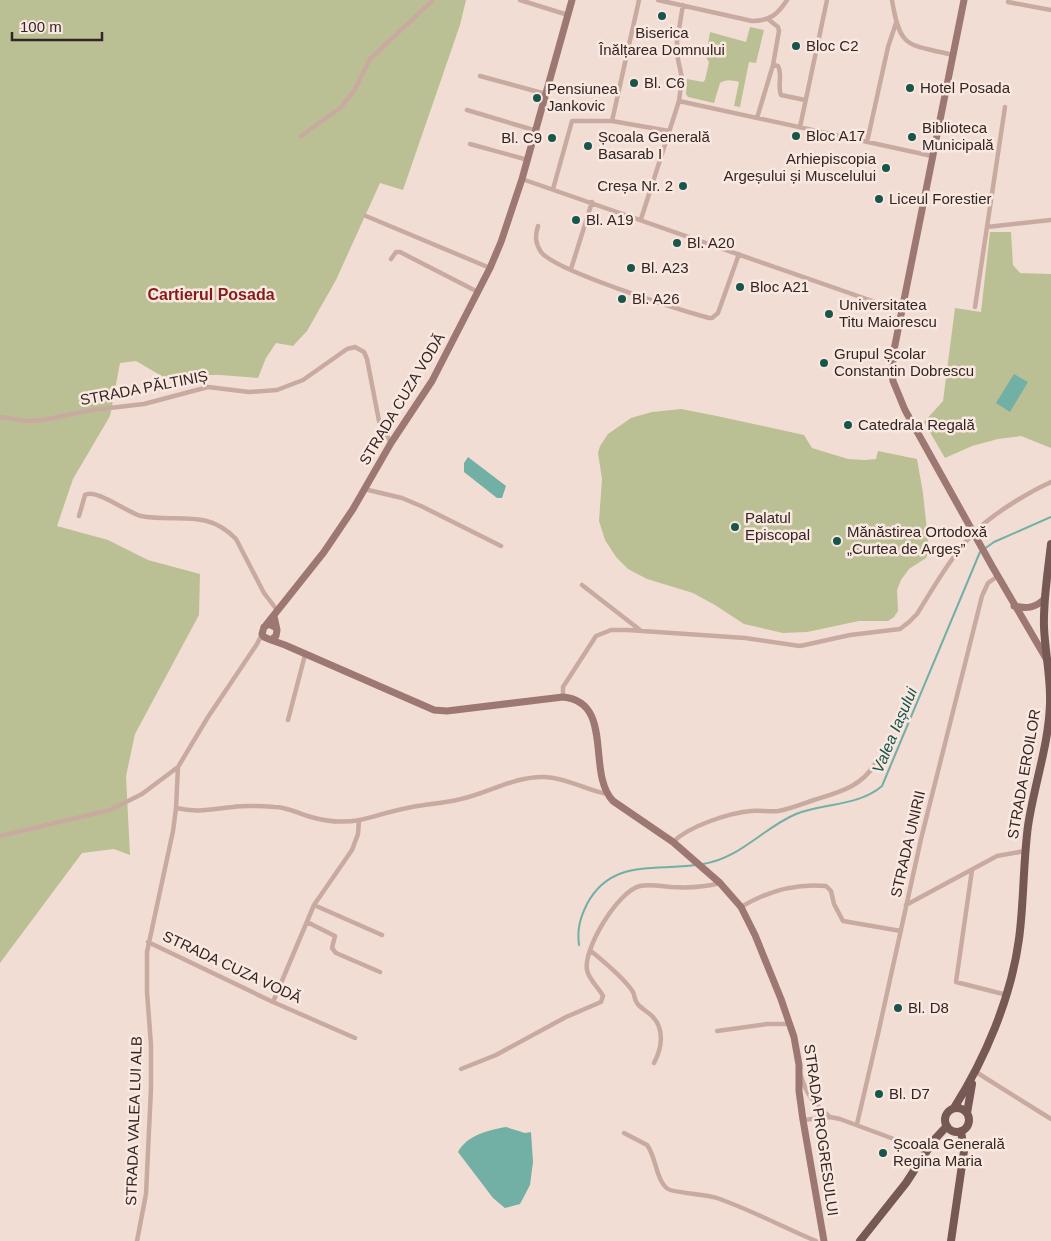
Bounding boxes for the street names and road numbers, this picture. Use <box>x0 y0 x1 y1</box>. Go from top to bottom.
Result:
street label: STRADA CUZA VODĂ <box>355 330 448 468</box>
street label: STRADA PĂLTINIȘ <box>79 367 209 408</box>
street label: STRADA EROILOR <box>1004 707 1043 840</box>
street label: STRADA UNIRII <box>887 789 928 899</box>
street label: STRADA CUZA VODĂ <box>160 927 304 1006</box>
street label: STRADA VALEA LUI ALB <box>122 1036 145 1206</box>
street label: STRADA PROGRESULUI <box>801 1043 842 1217</box>

